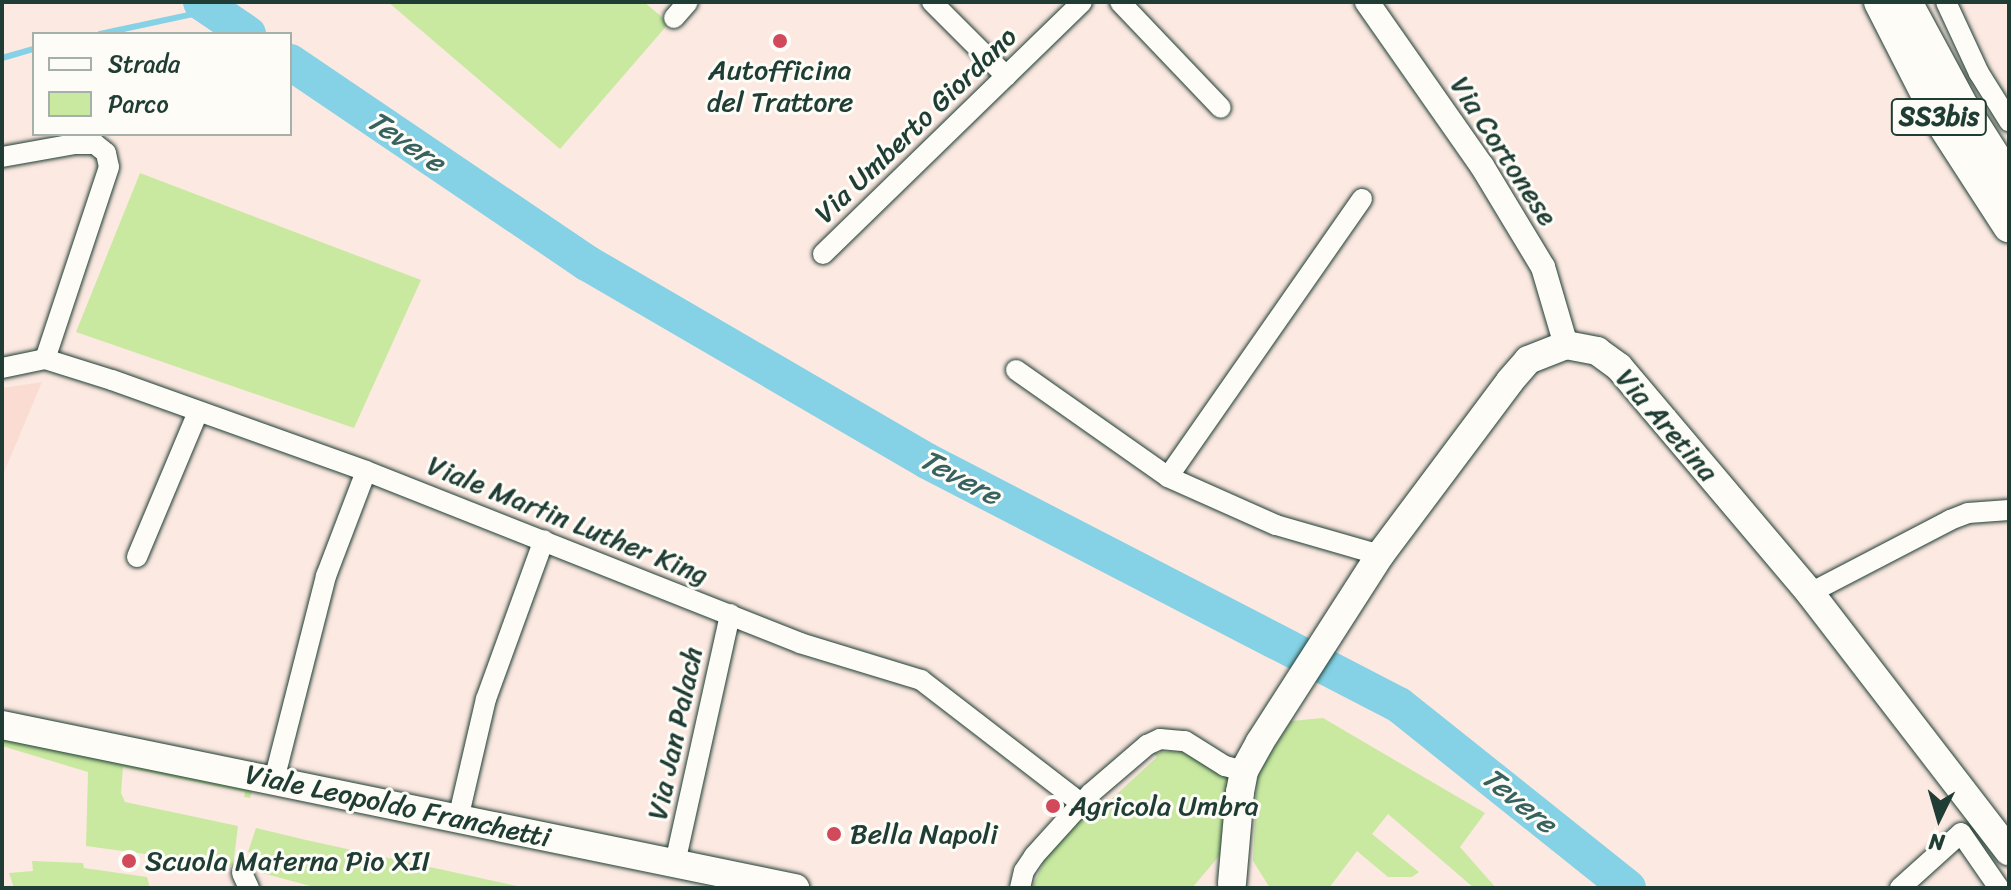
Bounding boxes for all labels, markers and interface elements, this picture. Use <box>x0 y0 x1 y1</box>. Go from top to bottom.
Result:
street label: Via Umberto Giordano <box>807 19 1025 231</box>
legend <box>32 32 292 136</box>
marker: Autofficina del Trattore <box>771 32 789 50</box>
text: Strada <box>108 43 180 85</box>
place label: Autofficina del Trattore <box>707 53 853 119</box>
street label: Via Cortonese <box>1443 70 1565 232</box>
text: Parco <box>108 83 169 125</box>
road number: SS3bis <box>1889 95 1989 139</box>
water label: Tevere <box>360 102 452 180</box>
street label: Via Aretina <box>1609 361 1725 489</box>
water label: Tevere <box>914 441 1006 513</box>
street label: Viale Martin Luther King <box>423 448 713 592</box>
street label: Via Jan Palach <box>640 643 710 823</box>
street label: Viale Leopoldo Franchetti <box>242 757 554 855</box>
water label: Tevere <box>1474 759 1564 841</box>
north arrow <box>1899 778 1979 858</box>
place label: Agricola Umbra <box>1069 789 1259 823</box>
marker: Agricola Umbra <box>1044 797 1062 815</box>
place label: Bella Napoli <box>850 817 998 851</box>
text: N <box>1928 822 1946 862</box>
marker: Bella Napoli <box>825 825 843 843</box>
place label: Scuola Materna Pio XII <box>145 844 431 878</box>
marker: Scuola Materna Pio XII <box>120 852 138 870</box>

